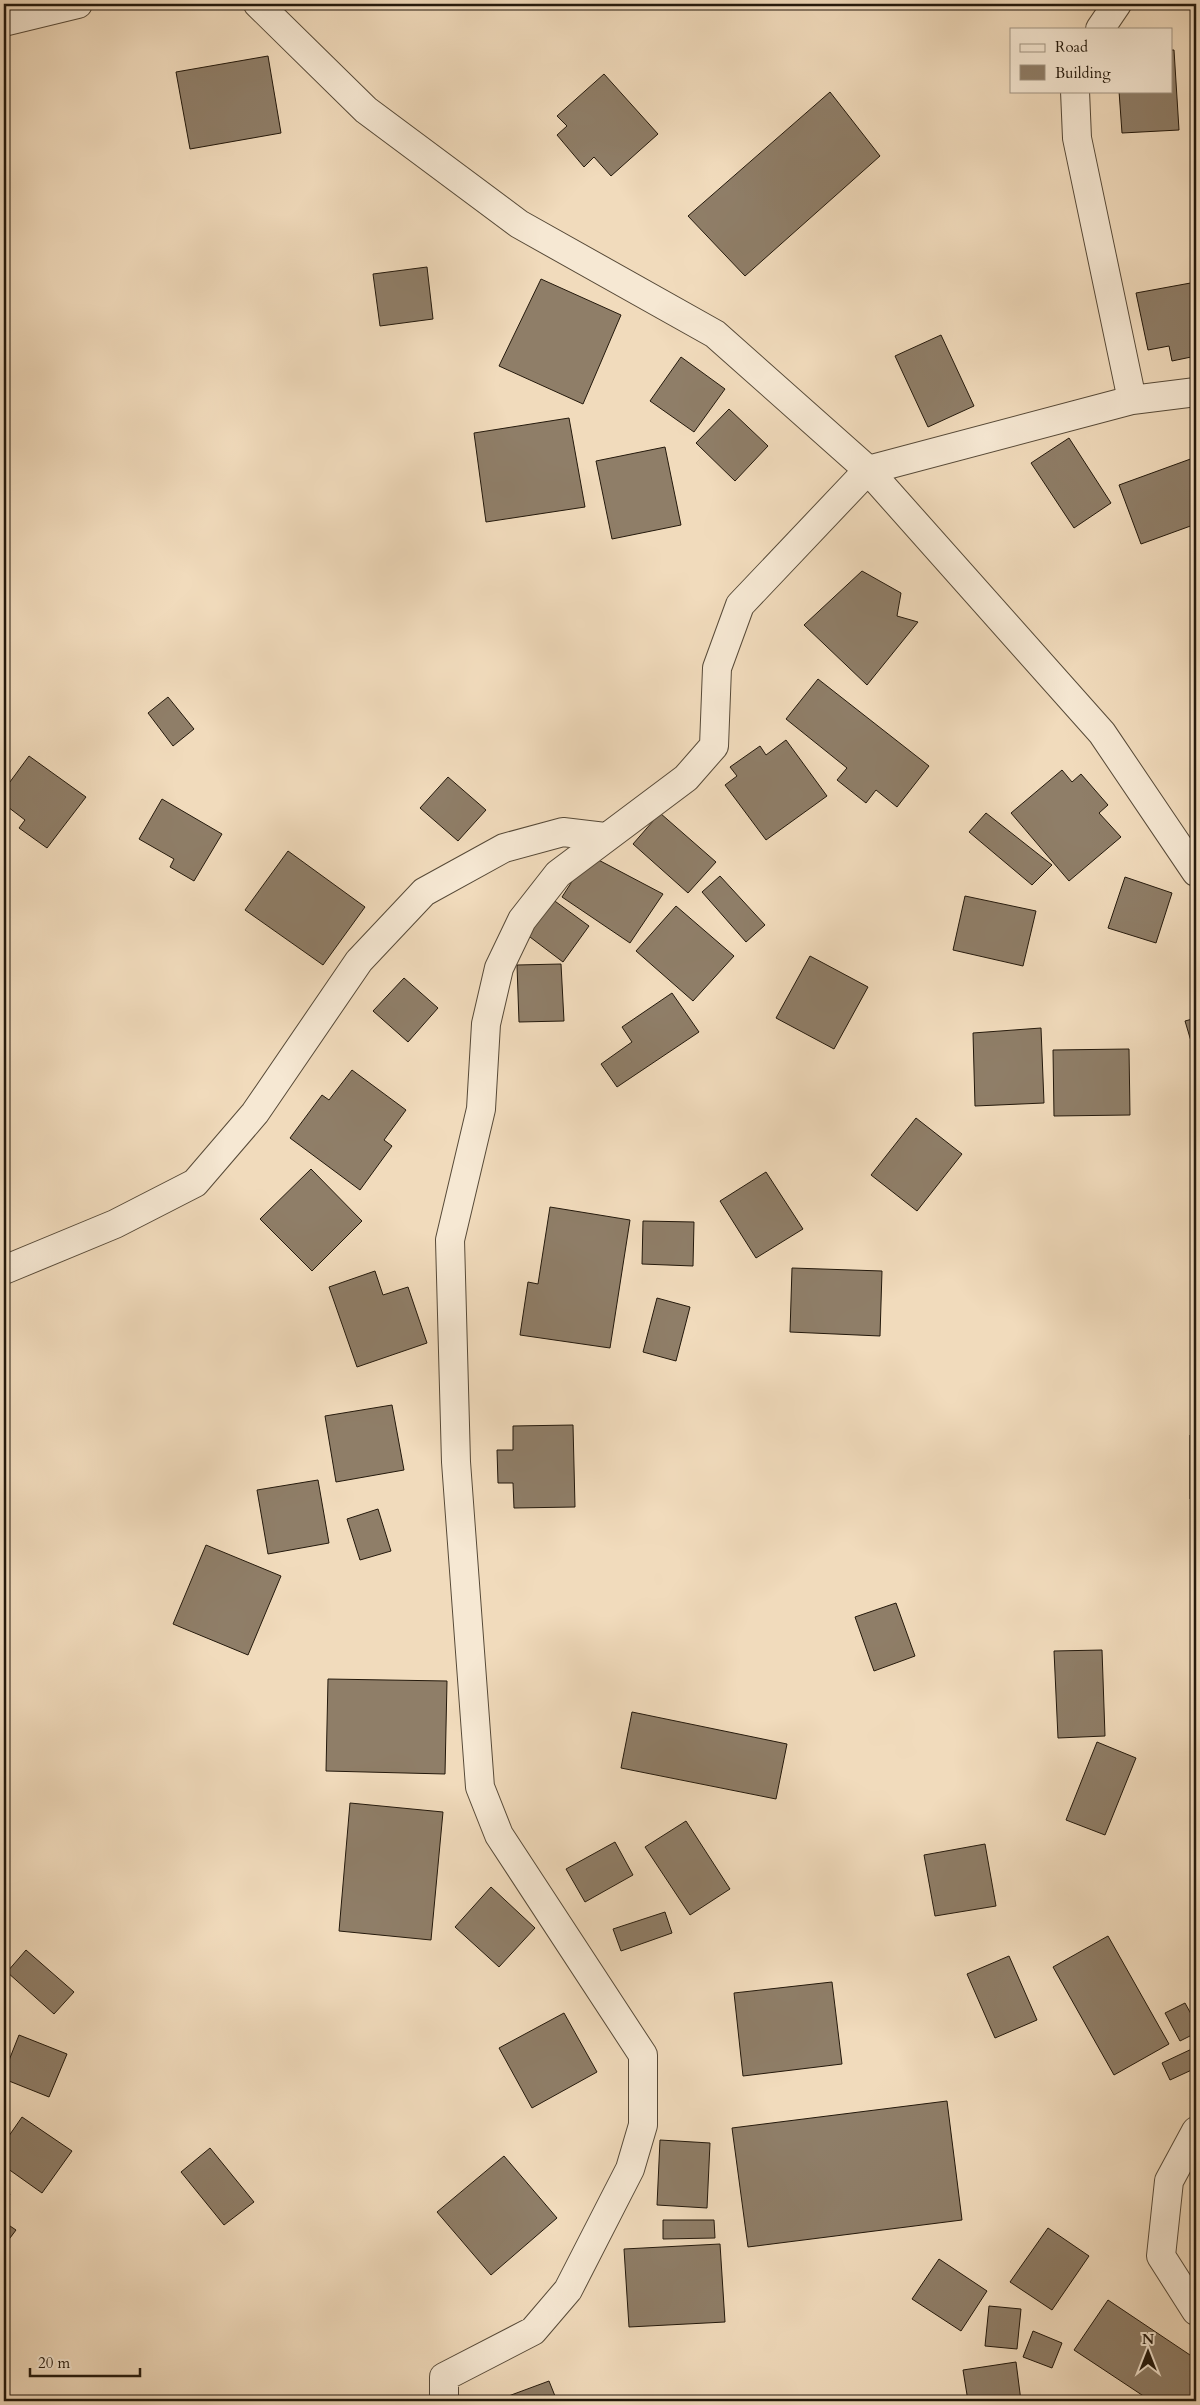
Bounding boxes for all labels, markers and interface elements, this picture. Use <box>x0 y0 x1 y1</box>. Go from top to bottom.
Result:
legend <box>1010 28 1172 92</box>
text: Road <box>1055 37 1088 57</box>
text: Building <box>1055 63 1111 83</box>
north arrow <box>1122 2328 1172 2378</box>
text: N <box>1142 2330 1154 2349</box>
scale bar <box>30 2345 140 2377</box>
text: 20 m <box>38 2353 70 2373</box>

